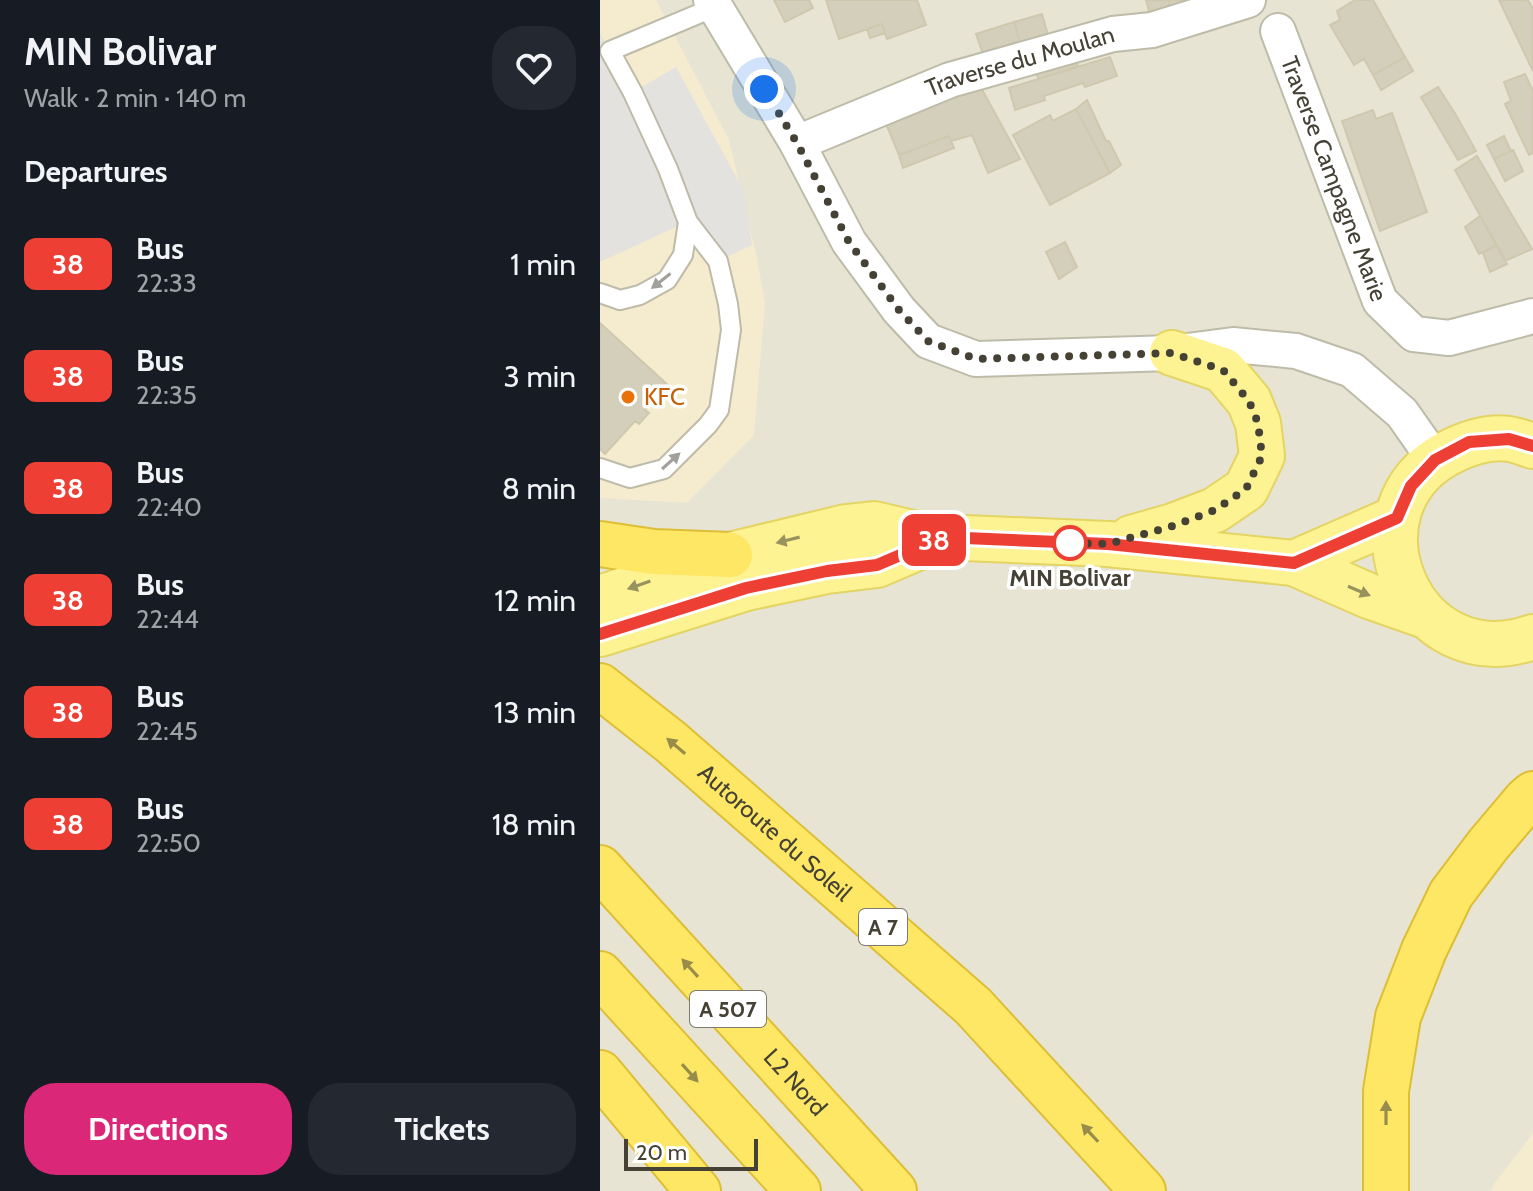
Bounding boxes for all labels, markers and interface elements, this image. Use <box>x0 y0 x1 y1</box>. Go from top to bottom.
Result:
street label: Traverse du Moulan <box>921 19 1118 102</box>
button: heart <box>492 26 576 110</box>
text: MIN Bolivar <box>24 28 216 75</box>
street label: Traverse Campagne Marie <box>1275 52 1394 305</box>
your location <box>744 69 784 109</box>
text: Walk · 2 min · 140 m <box>24 82 246 114</box>
text: Departures <box>24 153 168 190</box>
text: Bus <box>136 230 184 267</box>
text: 1 min <box>510 246 576 283</box>
text: 38 <box>52 247 84 281</box>
text: 22:33 <box>136 267 197 299</box>
one-way arrow <box>651 272 672 289</box>
text: Bus <box>136 342 184 379</box>
text: 3 min <box>504 358 576 395</box>
text: 38 <box>52 359 84 393</box>
text: 22:35 <box>136 379 197 411</box>
place label: KFC <box>644 382 685 411</box>
marker: KFC <box>619 388 637 406</box>
one-way arrow <box>662 452 681 470</box>
text: Bus <box>136 454 184 491</box>
text: 8 min <box>502 470 576 507</box>
text: 38 <box>52 471 84 505</box>
text: 22:40 <box>136 491 202 523</box>
line badge: 38 <box>898 514 970 566</box>
text: 38 <box>918 523 950 557</box>
marker: MIN Bolivar <box>1053 526 1087 560</box>
one-way arrow <box>776 534 801 546</box>
place label: MIN Bolivar <box>1009 563 1131 592</box>
text: Bus <box>136 566 184 603</box>
one-way arrow <box>626 580 650 592</box>
text: 12 min <box>494 582 576 619</box>
text: 38 <box>52 583 84 617</box>
one-way arrow <box>1347 585 1371 598</box>
text: 22:44 <box>136 603 199 635</box>
text: Bus <box>136 678 184 715</box>
text: 13 min <box>494 694 576 731</box>
text: 38 <box>52 695 84 729</box>
text: 22:45 <box>136 715 198 747</box>
one-way arrow <box>666 738 686 755</box>
street label: Autoroute du Soleil <box>692 757 858 907</box>
text: Bus <box>136 790 184 827</box>
text: 18 min <box>492 806 576 843</box>
text: 38 <box>52 807 84 841</box>
text: 22:50 <box>136 827 201 859</box>
road number: A 7 <box>859 909 907 945</box>
one-way arrow <box>682 959 700 978</box>
road number: A 507 <box>690 991 766 1027</box>
street label: L2 Nord <box>758 1043 833 1122</box>
one-way arrow <box>681 1063 699 1082</box>
button: Directions <box>24 1083 292 1175</box>
button: Tickets <box>308 1083 576 1175</box>
one-way arrow <box>1380 1100 1392 1125</box>
one-way arrow <box>1082 1124 1100 1143</box>
scale bar <box>624 1135 758 1171</box>
text: 20 m <box>636 1139 687 1166</box>

